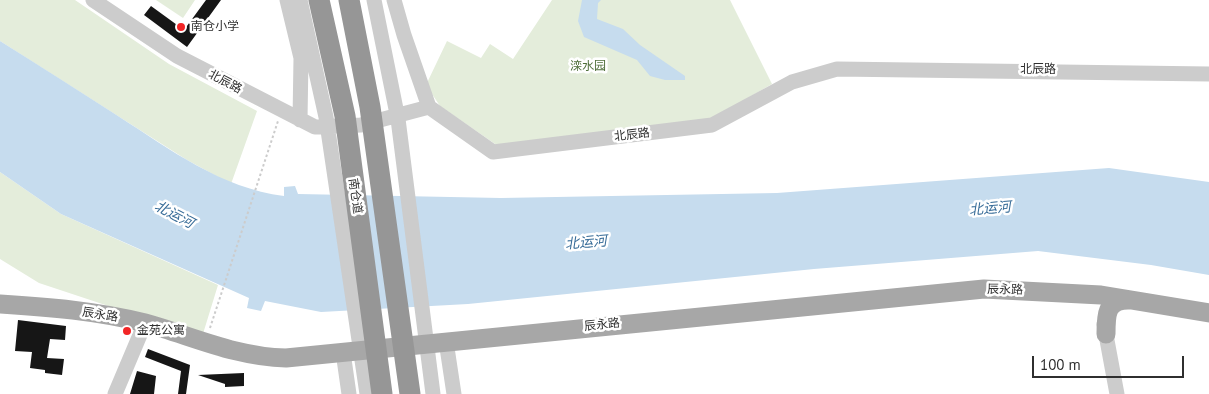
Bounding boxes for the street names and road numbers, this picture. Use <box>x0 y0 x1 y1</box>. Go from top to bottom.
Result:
street label: 北辰路 <box>1020 63 1056 77</box>
street label: 北辰路 <box>206 67 244 97</box>
street label: 北辰路 <box>613 126 651 144</box>
street label: 南仓道 <box>345 177 365 215</box>
street label: 辰永路 <box>987 282 1023 298</box>
street label: 辰永路 <box>81 305 119 325</box>
street label: 辰永路 <box>583 316 621 334</box>

